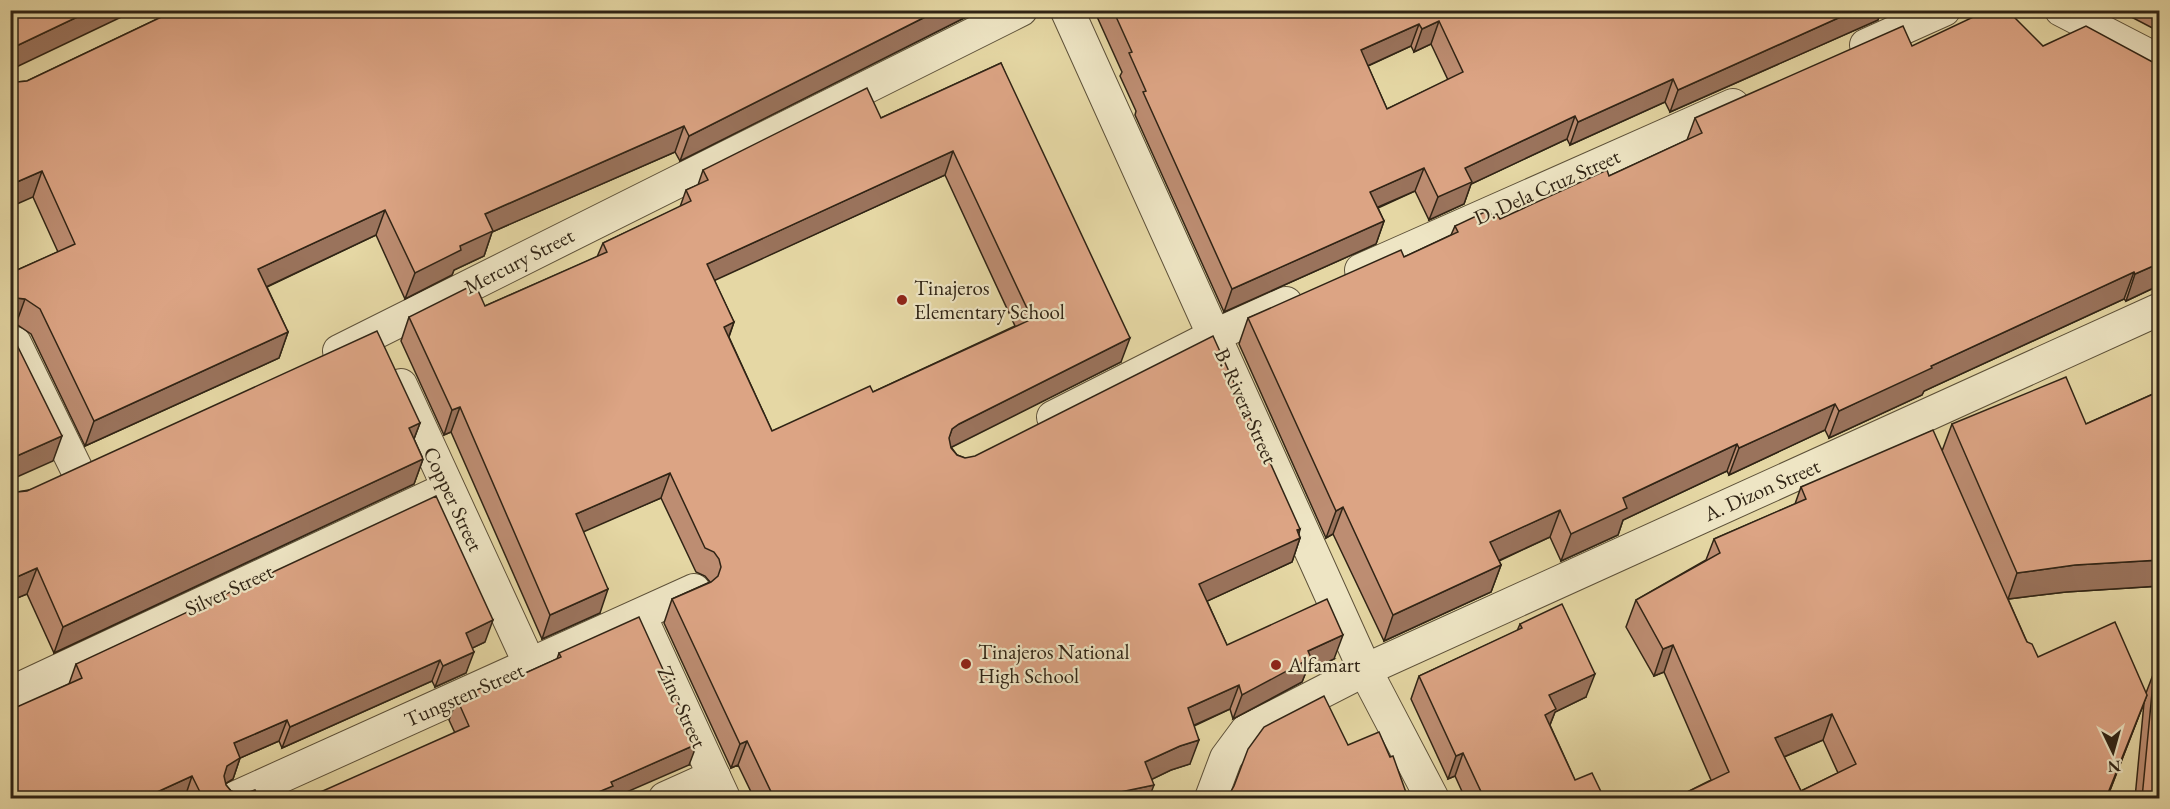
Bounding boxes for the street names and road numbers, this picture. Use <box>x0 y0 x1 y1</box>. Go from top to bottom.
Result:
street label: D. Dela Cruz Street <box>1470 142 1624 231</box>
street label: Mercury Street <box>459 221 579 300</box>
street label: B. Rivera Street <box>1209 344 1284 468</box>
street label: Copper Street <box>417 442 490 556</box>
street label: A. Dizon Street <box>1699 452 1824 528</box>
street label: Silver Street <box>180 557 278 622</box>
street label: Tungsten Street <box>400 656 528 733</box>
street label: Zinc Street <box>652 661 713 753</box>

